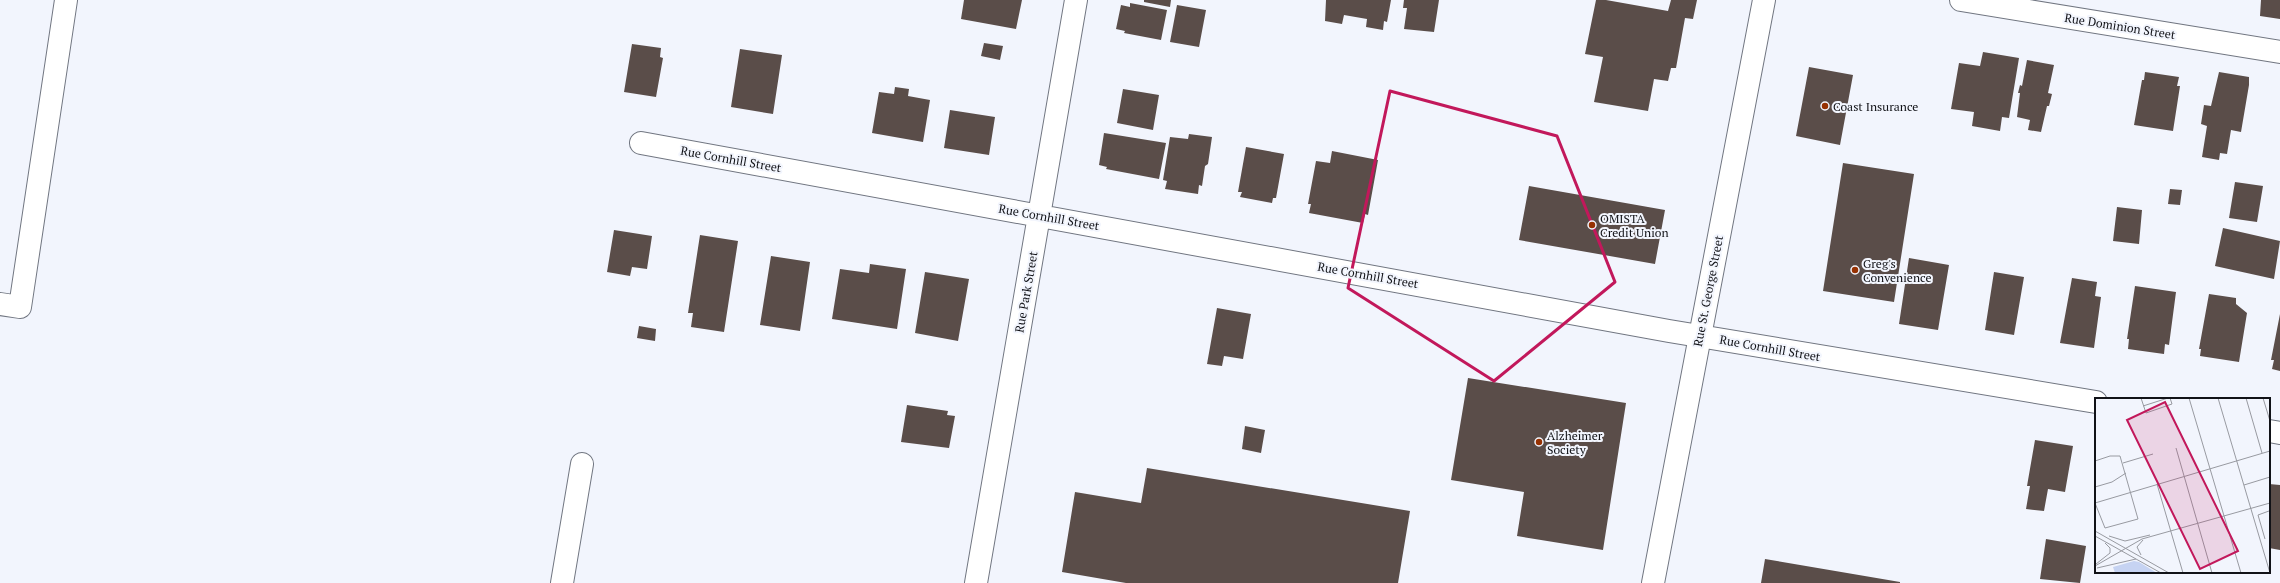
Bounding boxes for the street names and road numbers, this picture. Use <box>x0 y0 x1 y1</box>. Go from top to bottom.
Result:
street label: Rue Dominion Street <box>2064 10 2177 42</box>
street label: Rue Cornhill Street <box>679 143 783 175</box>
street label: Rue Cornhill Street <box>997 201 1101 233</box>
street label: Rue St. George Street <box>1690 234 1726 348</box>
street label: Rue Park Street <box>1011 250 1041 334</box>
street label: Rue Cornhill Street <box>1316 259 1420 291</box>
street label: Rue Cornhill Street <box>1718 332 1822 364</box>

